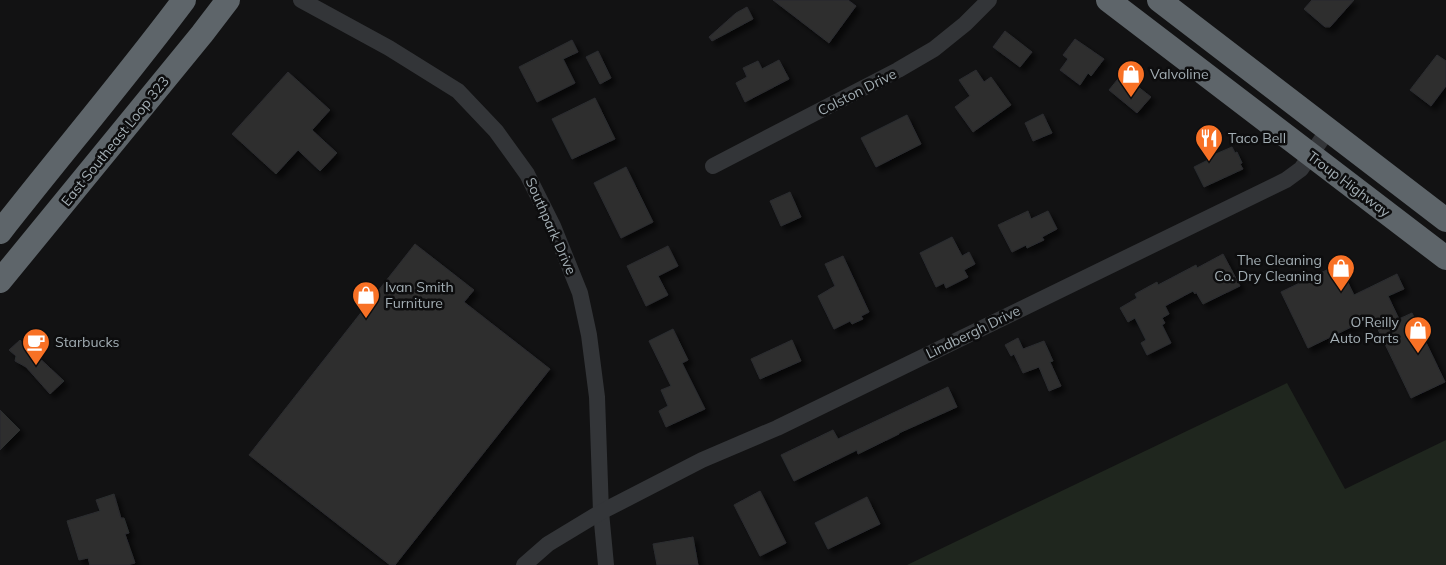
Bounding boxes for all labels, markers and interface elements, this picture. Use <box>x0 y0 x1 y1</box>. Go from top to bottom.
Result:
shop icon: Valvoline <box>1116 59 1146 98</box>
street label: Colston Drive <box>815 65 899 119</box>
place label: Valvoline <box>1150 65 1209 83</box>
street label: East Southeast Loop 323 <box>57 72 173 210</box>
restaurant icon: Taco Bell <box>1194 123 1224 162</box>
place label: Taco Bell <box>1228 129 1286 147</box>
street label: Troup Highway <box>1304 147 1394 221</box>
street label: Southpark Drive <box>522 175 580 277</box>
place label: The Cleaning Co. Dry Cleaning <box>1214 251 1322 285</box>
shop icon: The Cleaning Co. Dry Cleaning <box>1326 253 1356 292</box>
place label: Ivan Smith Furniture <box>385 278 454 312</box>
shop icon: Ivan Smith Furniture <box>351 280 381 319</box>
street label: Lindbergh Drive <box>923 301 1023 363</box>
place label: O'Reilly Auto Parts <box>1330 313 1400 347</box>
shop icon: O'Reilly Auto Parts <box>1403 315 1433 354</box>
cafe icon: Starbucks <box>21 327 51 366</box>
place label: Starbucks <box>55 333 120 351</box>

